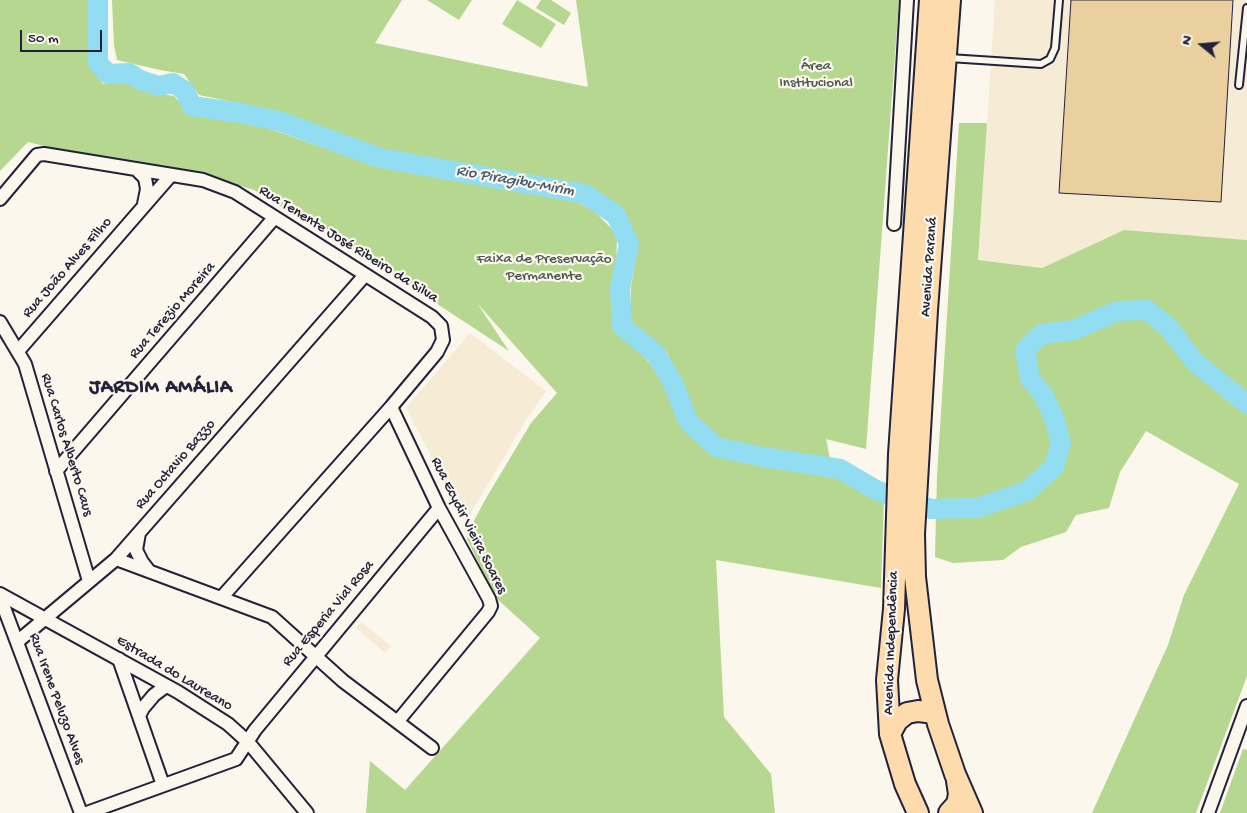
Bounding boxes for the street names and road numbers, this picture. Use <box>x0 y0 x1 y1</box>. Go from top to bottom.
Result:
street label: Rua Tenente José Ribeiro da Silva <box>255 182 441 308</box>
street label: Rua João Alves Filho <box>19 214 117 322</box>
street label: Avenida Paraná <box>918 217 942 317</box>
street label: Rua Terezio Moreira <box>126 259 220 363</box>
street label: Rua Carlos Alberto Caus <box>36 371 96 519</box>
street label: Rua Octavio Bazzo <box>132 416 220 514</box>
street label: Rua Ecydir Vieira Soares <box>426 455 510 597</box>
street label: Rua Esperia Vial Rosa <box>279 557 379 671</box>
street label: Avenida Independência <box>880 571 904 715</box>
street label: Rua Irene Peluzo Alves <box>24 631 88 767</box>
street label: Estrada do Laureano <box>113 632 235 716</box>

